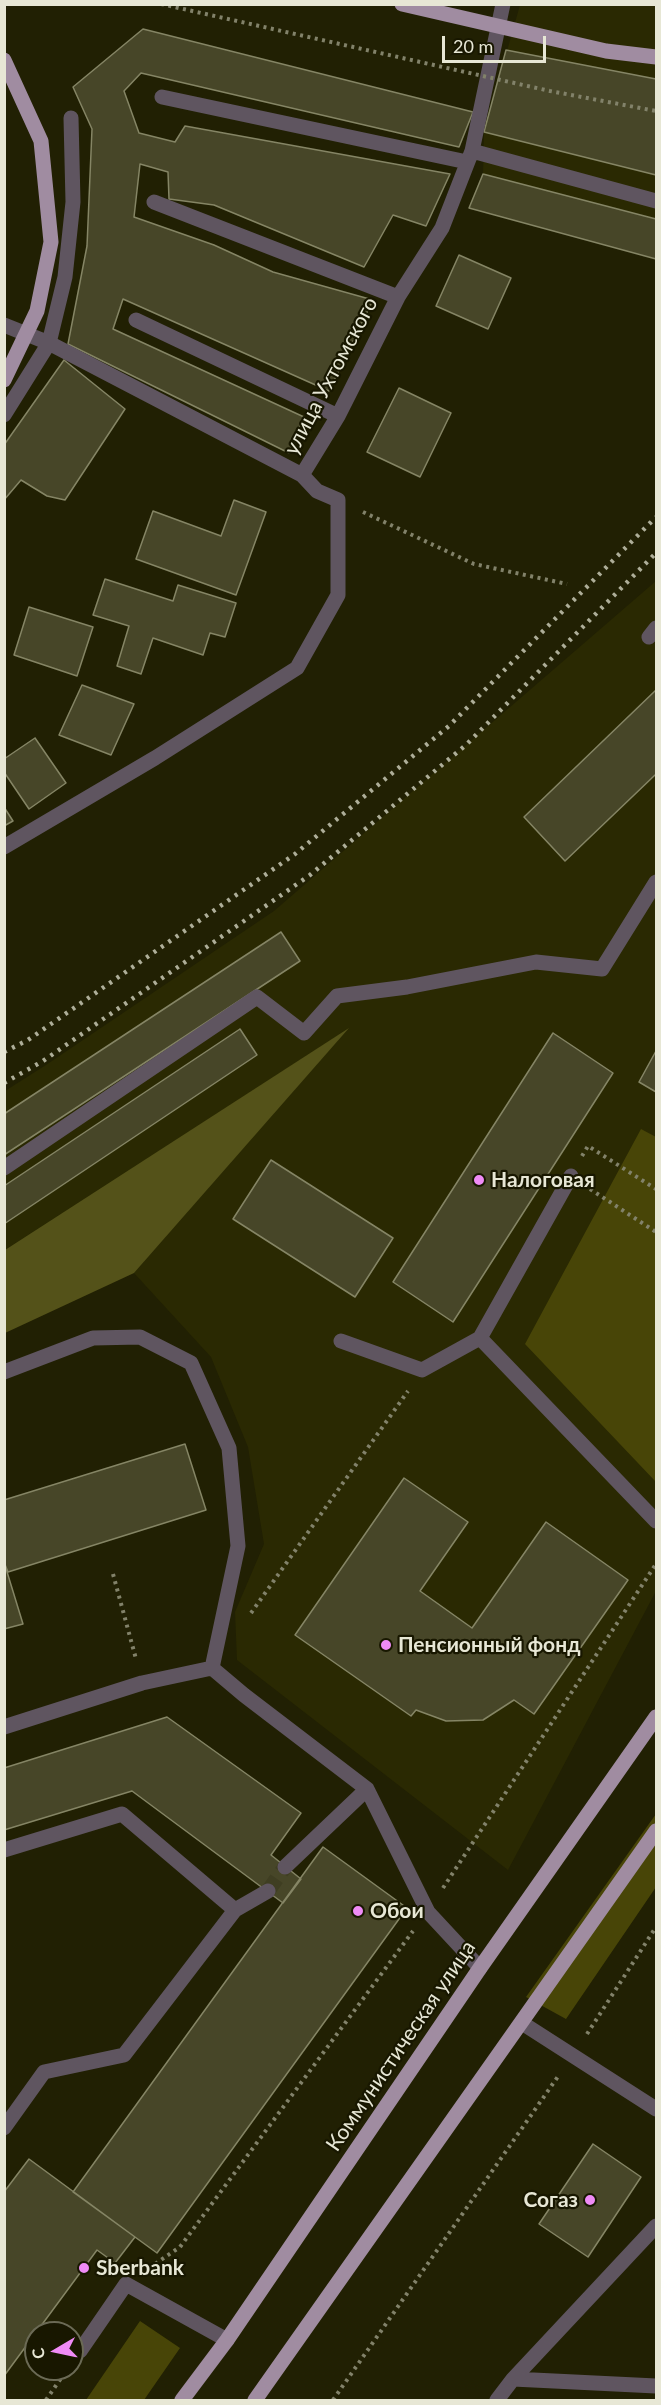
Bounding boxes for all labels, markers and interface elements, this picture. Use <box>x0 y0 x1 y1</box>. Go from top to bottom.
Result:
scale bar <box>445 24 548 62</box>
text: 20 m <box>453 35 493 57</box>
street label: улица Ухтомского <box>279 293 383 459</box>
place label: Налоговая <box>491 1167 595 1193</box>
marker: Налоговая <box>472 1173 486 1187</box>
place label: Пенсионный фонд <box>398 1632 580 1658</box>
marker: Пенсионный фонд <box>379 1638 393 1652</box>
place label: Обои <box>370 1898 424 1924</box>
marker: Обои <box>351 1904 365 1918</box>
street label: Коммунистическая улица <box>321 1936 481 2156</box>
place label: Согаз <box>523 2187 578 2213</box>
marker: Согаз <box>583 2193 597 2207</box>
place label: Sberbank <box>96 2255 184 2281</box>
marker: Sberbank <box>77 2261 91 2275</box>
north arrow <box>24 2321 84 2381</box>
text: С <box>27 2347 48 2360</box>

